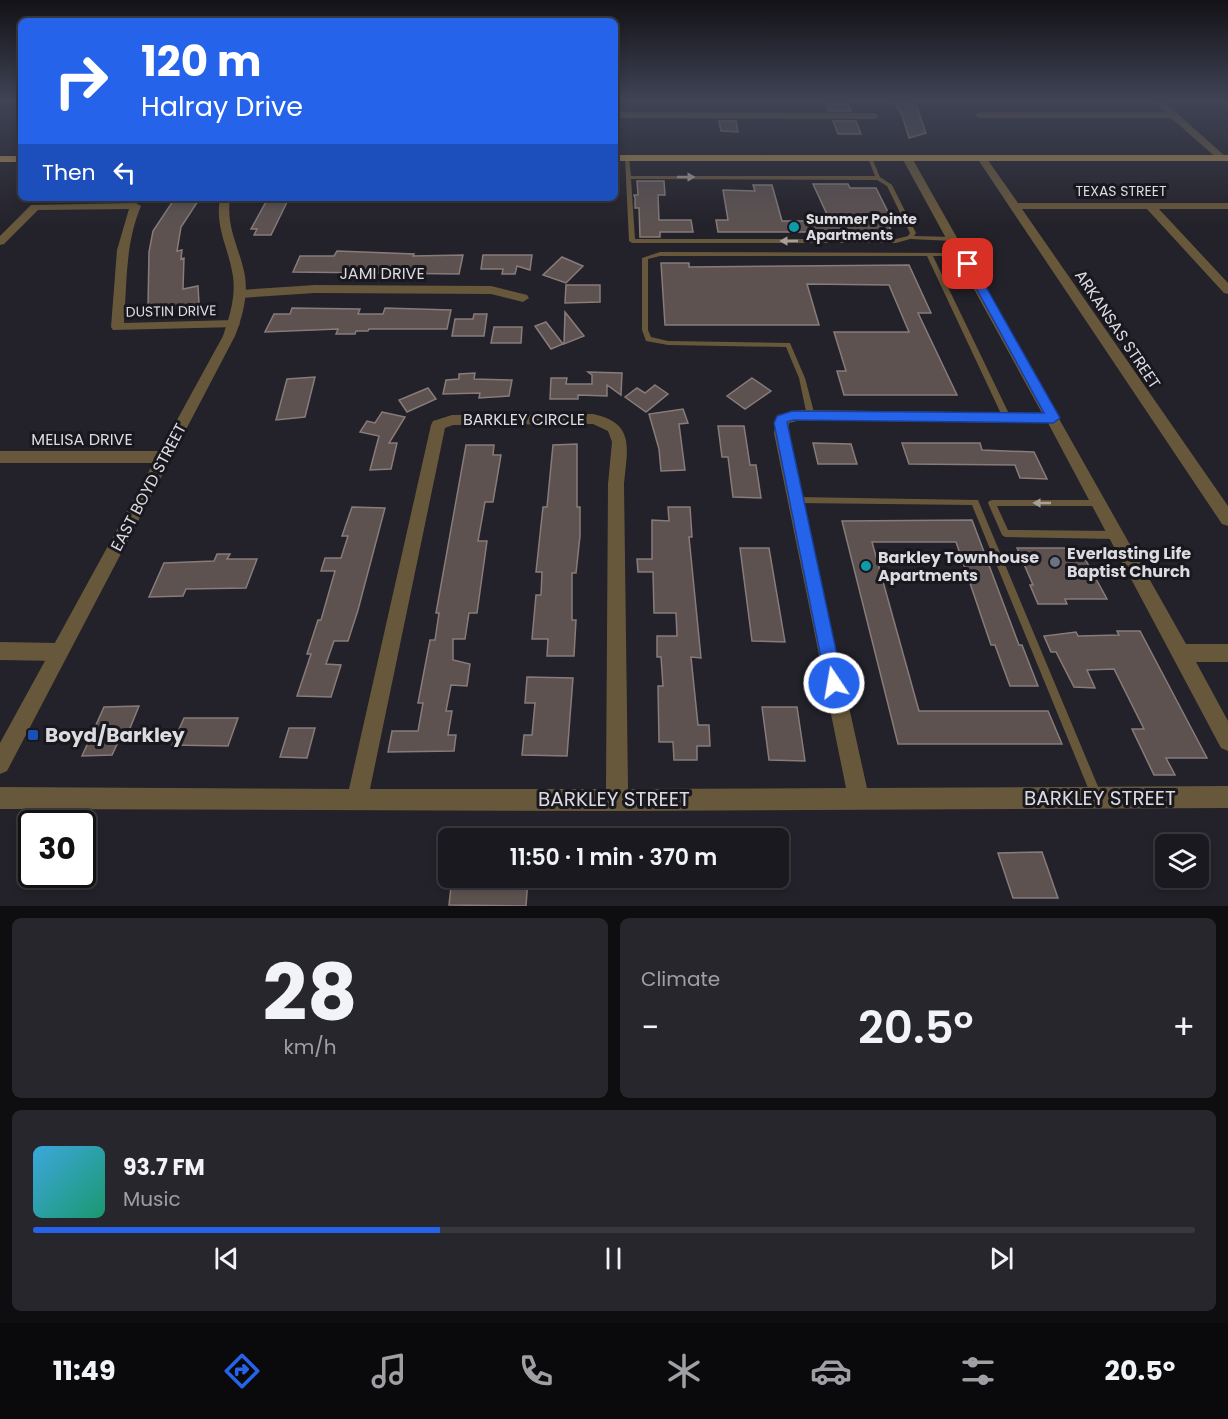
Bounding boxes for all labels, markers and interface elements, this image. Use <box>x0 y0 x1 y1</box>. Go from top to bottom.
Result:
text: 120 m <box>141 32 262 91</box>
icon: right <box>42 42 120 120</box>
text: Halray Drive <box>141 88 303 125</box>
icon: left <box>108 156 141 189</box>
text: Then <box>42 157 96 188</box>
one-way arrow <box>677 172 696 182</box>
street label: TEXAS STREET <box>1075 181 1167 201</box>
place label: Summer Pointe Apartments <box>806 209 917 245</box>
marker: Summer Pointe Apartments <box>787 220 801 234</box>
one-way arrow <box>780 236 799 246</box>
pin <box>942 238 993 289</box>
icon: arrive <box>951 247 984 280</box>
street label: JAMI DRIVE <box>339 262 425 285</box>
street label: ARKANSAS STREET <box>1069 265 1166 394</box>
street label: DUSTIN DRIVE <box>125 300 217 322</box>
street label: BARKLEY CIRCLE <box>463 408 585 431</box>
street label: EAST BOYD STREET <box>105 419 192 555</box>
street label: MELISA DRIVE <box>31 428 133 451</box>
one-way arrow <box>1032 498 1051 508</box>
place label: Everlasting Life Baptist Church <box>1067 542 1191 583</box>
place label: Barkley Townhouse Apartments <box>878 546 1039 587</box>
marker: Everlasting Life Baptist Church <box>1048 555 1062 569</box>
marker: Barkley Townhouse Apartments <box>859 559 873 573</box>
position arrow <box>802 651 866 715</box>
place label: Boyd/Barkley <box>45 721 185 749</box>
marker: Boyd/Barkley <box>26 728 40 742</box>
street label: BARKLEY STREET <box>1024 784 1176 812</box>
street label: BARKLEY STREET <box>538 785 690 813</box>
speed limit sign: 30 <box>18 810 96 888</box>
map controls <box>1155 834 1209 888</box>
button: layers <box>1155 834 1209 888</box>
text: 11:50 · 1 min · 370 m <box>510 842 717 873</box>
text: 28 <box>262 938 358 1047</box>
text: Climate <box>641 965 720 993</box>
text: 20.5° <box>858 996 974 1059</box>
text: − <box>641 1004 659 1051</box>
text: + <box>1172 1004 1195 1051</box>
text: km/h <box>283 1033 337 1061</box>
text: 93.7 FM <box>123 1152 205 1183</box>
text: Music <box>123 1185 181 1213</box>
icon: previous <box>210 1242 243 1275</box>
icon: pause <box>597 1242 630 1275</box>
icon: next <box>985 1242 1018 1275</box>
icon: directions <box>221 1350 263 1392</box>
icon: music <box>368 1350 410 1392</box>
icon: phone <box>515 1350 557 1392</box>
icon: climate <box>663 1350 705 1392</box>
icon: car <box>810 1350 852 1392</box>
icon: filters <box>957 1350 999 1392</box>
text: 11:49 <box>53 1352 116 1389</box>
text: 20.5° <box>1105 1352 1175 1389</box>

